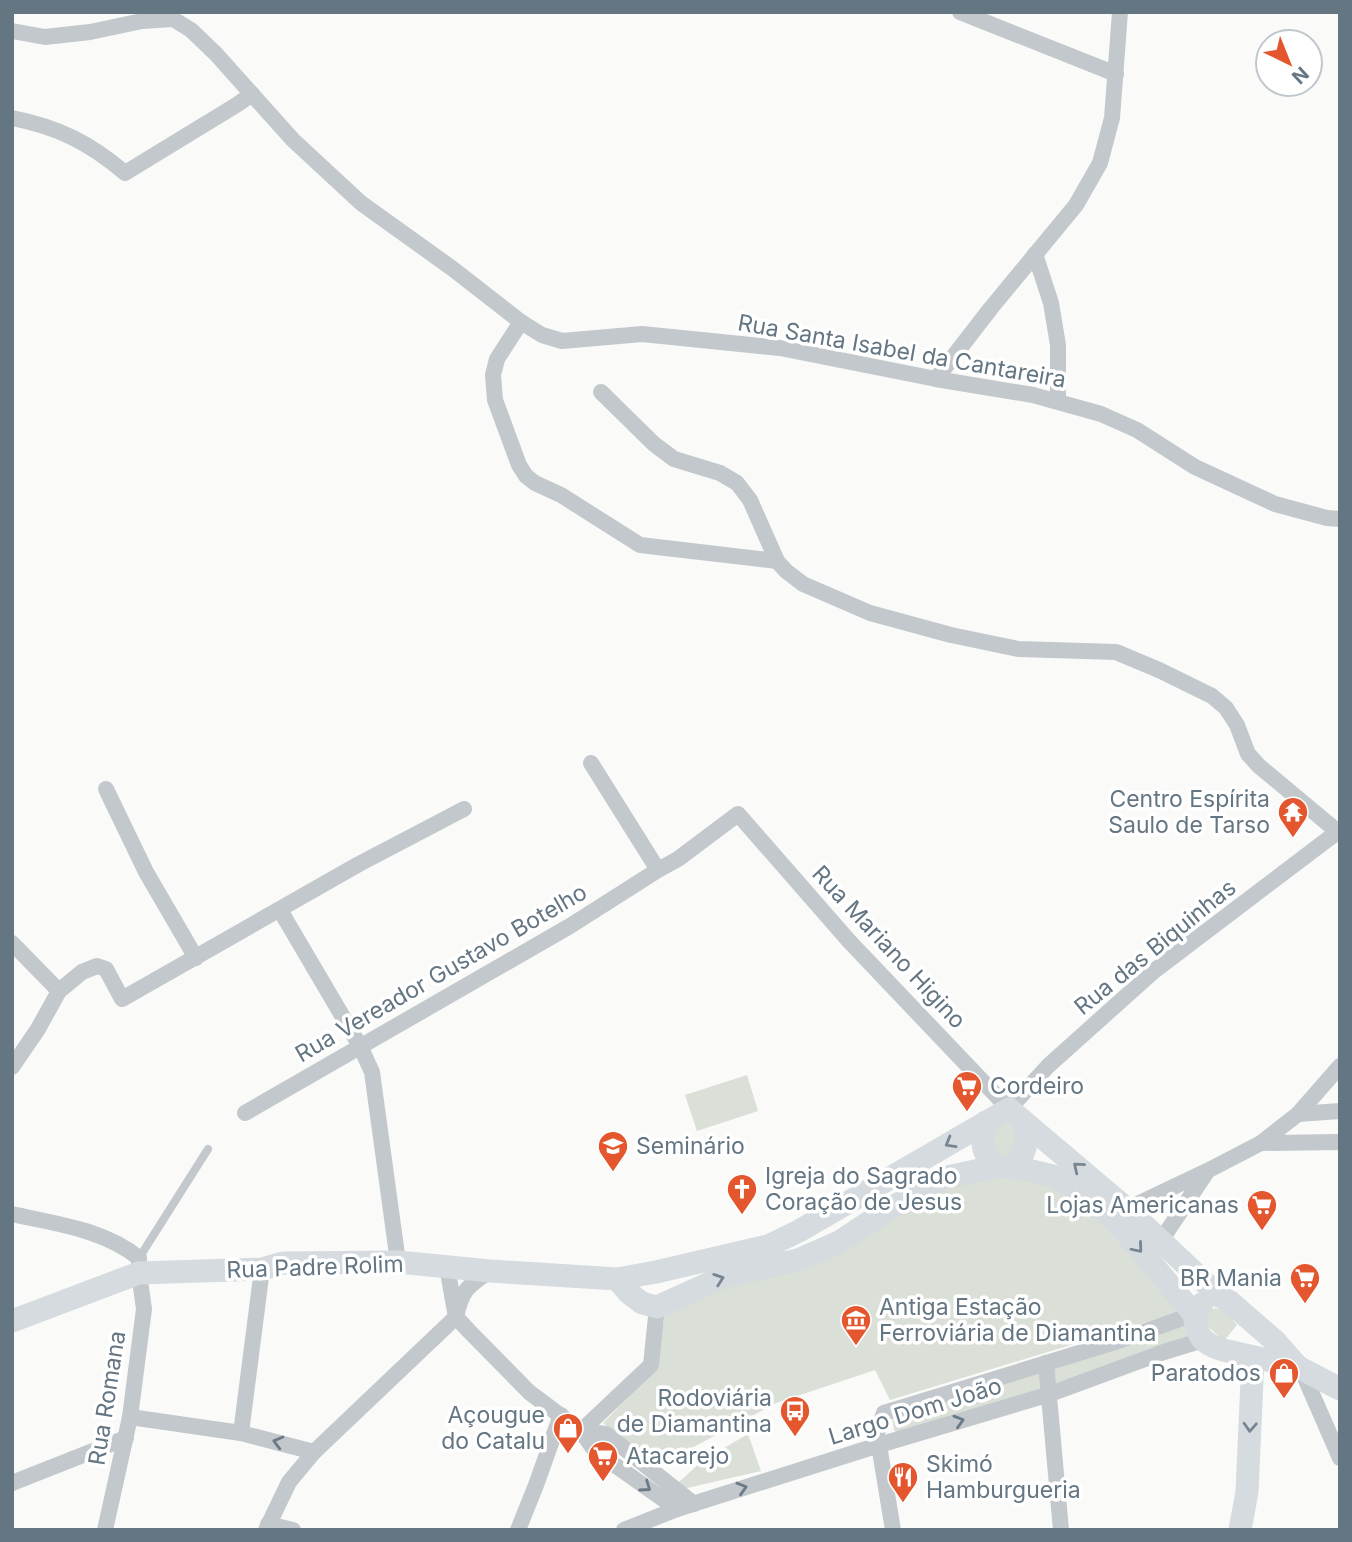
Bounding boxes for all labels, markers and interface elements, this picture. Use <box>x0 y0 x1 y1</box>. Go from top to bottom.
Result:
north arrow <box>1254 28 1324 98</box>
text: N <box>1287 62 1313 88</box>
street label: Rua Santa Isabel da Cantareira <box>736 308 1068 394</box>
place label: Centro Espírita Saulo de Tarso <box>1108 785 1270 839</box>
temple icon: Centro Espírita Saulo de Tarso <box>1276 795 1310 839</box>
street label: Rua Mariano Higino <box>806 860 972 1034</box>
street label: Rua das Biquinhas <box>1069 873 1241 1021</box>
street label: Rua Vereador Gustavo Botelho <box>290 878 592 1068</box>
supermarket icon: Cordeiro <box>950 1069 984 1113</box>
place label: Cordeiro <box>990 1072 1084 1100</box>
school or university icon: Seminário <box>596 1129 630 1173</box>
place label: Seminário <box>636 1132 745 1160</box>
one-way arrow <box>944 1135 957 1148</box>
place label: Igreja do Sagrado Coração de Jesus <box>765 1162 962 1216</box>
one-way arrow <box>1073 1162 1085 1175</box>
church icon: Igreja do Sagrado Coração de Jesus <box>725 1172 759 1216</box>
supermarket icon: Lojas Americanas <box>1245 1188 1279 1232</box>
place label: Lojas Americanas <box>1046 1191 1239 1219</box>
one-way arrow <box>1130 1239 1142 1252</box>
street label: Rua Padre Rolim <box>226 1250 404 1284</box>
supermarket icon: BR Mania <box>1288 1261 1322 1305</box>
place label: BR Mania <box>1180 1264 1282 1292</box>
one-way arrow <box>713 1273 725 1288</box>
place label: Antiga Estação Ferroviária de Diamantina <box>879 1293 1156 1347</box>
museum icon: Antiga Estação Ferroviária de Diamantina <box>839 1303 873 1347</box>
street label: Rua Romana <box>83 1329 131 1467</box>
shop icon: Paratodos <box>1267 1356 1301 1400</box>
place label: Paratodos <box>1151 1359 1261 1387</box>
street label: Largo Dom João <box>825 1371 1005 1451</box>
place label: Rodoviária de Diamantina <box>617 1384 772 1438</box>
bus stop icon: Rodoviária de Diamantina <box>778 1394 812 1438</box>
place label: Açougue do Catalu <box>441 1401 545 1455</box>
shop icon: Açougue do Catalu <box>551 1411 585 1455</box>
one-way arrow <box>953 1414 965 1429</box>
one-way arrow <box>1243 1421 1258 1432</box>
one-way arrow <box>272 1436 284 1451</box>
supermarket icon: Atacarejo <box>586 1439 620 1483</box>
place label: Atacarejo <box>626 1442 729 1470</box>
place label: Skimó Hamburgueria <box>926 1450 1081 1504</box>
restaurant icon: Skimó Hamburgueria <box>886 1460 920 1504</box>
one-way arrow <box>638 1479 651 1491</box>
one-way arrow <box>735 1482 747 1497</box>

